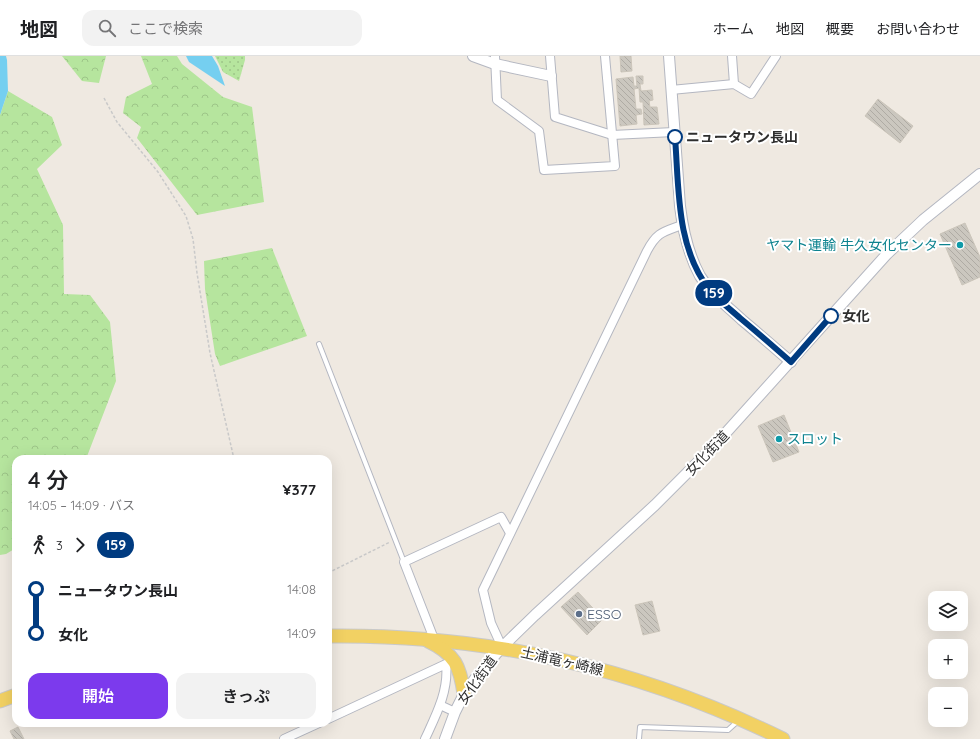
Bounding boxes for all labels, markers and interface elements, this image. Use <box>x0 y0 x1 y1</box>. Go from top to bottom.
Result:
search box <box>82 10 362 46</box>
text: 地図 <box>20 17 58 41</box>
icon: search <box>96 17 118 39</box>
text: ここで検索 <box>128 19 203 38</box>
text: ホーム <box>712 20 754 38</box>
text: 地図 <box>776 20 804 38</box>
text: 概要 <box>826 20 854 38</box>
text: お問い合わせ <box>876 20 960 38</box>
place label: ニュータウン長山 <box>686 128 798 146</box>
marker: ニュータウン長山 <box>667 129 683 145</box>
place label: ヤマト運輸 牛久女化センター <box>766 236 952 254</box>
marker: ヤマト運輸 牛久女化センター <box>955 240 965 250</box>
line badge: 159 <box>691 280 737 306</box>
text: 159 <box>703 284 725 302</box>
place label: 女化 <box>842 307 870 325</box>
marker: 女化 <box>823 308 839 324</box>
street label: 女化街道 <box>681 427 733 479</box>
place label: スロット <box>787 430 843 448</box>
marker: スロット <box>774 434 784 444</box>
text: 4 分 <box>28 466 69 494</box>
text: ¥377 <box>283 480 316 499</box>
text: 14:05 – 14:09 · バス <box>28 497 135 513</box>
icon: walk <box>28 534 50 556</box>
icon: forward <box>69 534 91 556</box>
text: 159 <box>105 536 126 554</box>
text: 3 <box>56 537 63 553</box>
text: ニュータウン長山 <box>58 581 178 600</box>
text: 14:08 <box>287 581 316 597</box>
map controls <box>928 591 968 727</box>
button: layers <box>928 591 968 631</box>
place label: ESSO <box>587 605 622 623</box>
marker: ESSO <box>574 609 584 619</box>
text: 女化 <box>58 625 88 644</box>
text: 14:09 <box>287 625 316 641</box>
button: + <box>928 639 968 679</box>
street label: 土浦竜ヶ崎線 <box>519 643 605 679</box>
street label: 女化街道 <box>453 652 501 708</box>
button: 開始 <box>28 673 168 719</box>
button: きっぷ <box>176 673 316 719</box>
button: − <box>928 687 968 727</box>

